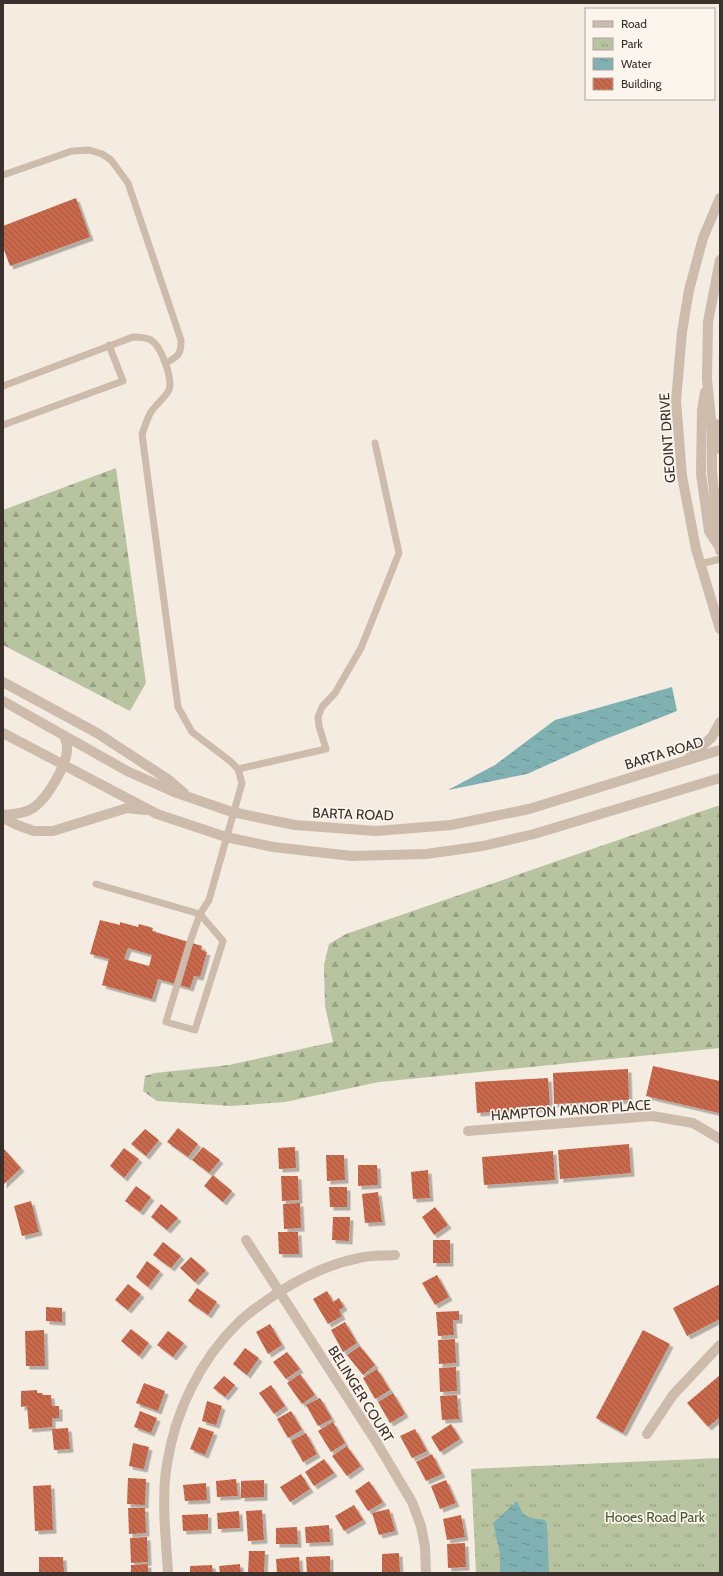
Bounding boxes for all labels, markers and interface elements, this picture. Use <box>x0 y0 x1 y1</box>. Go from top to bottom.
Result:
legend <box>585 8 715 100</box>
text: Road <box>621 16 647 31</box>
text: Park <box>621 36 643 51</box>
text: Water <box>621 56 652 71</box>
text: Building <box>621 76 663 91</box>
street label: GEOINT DRIVE <box>655 392 679 484</box>
street label: BARTA ROAD <box>622 732 706 774</box>
street label: BARTA ROAD <box>312 804 394 824</box>
street label: HAMPTON MANOR PLACE <box>490 1095 652 1125</box>
street label: BELINGER COURT <box>324 1342 398 1446</box>
park label: Hooes Road Park <box>605 1508 706 1526</box>

